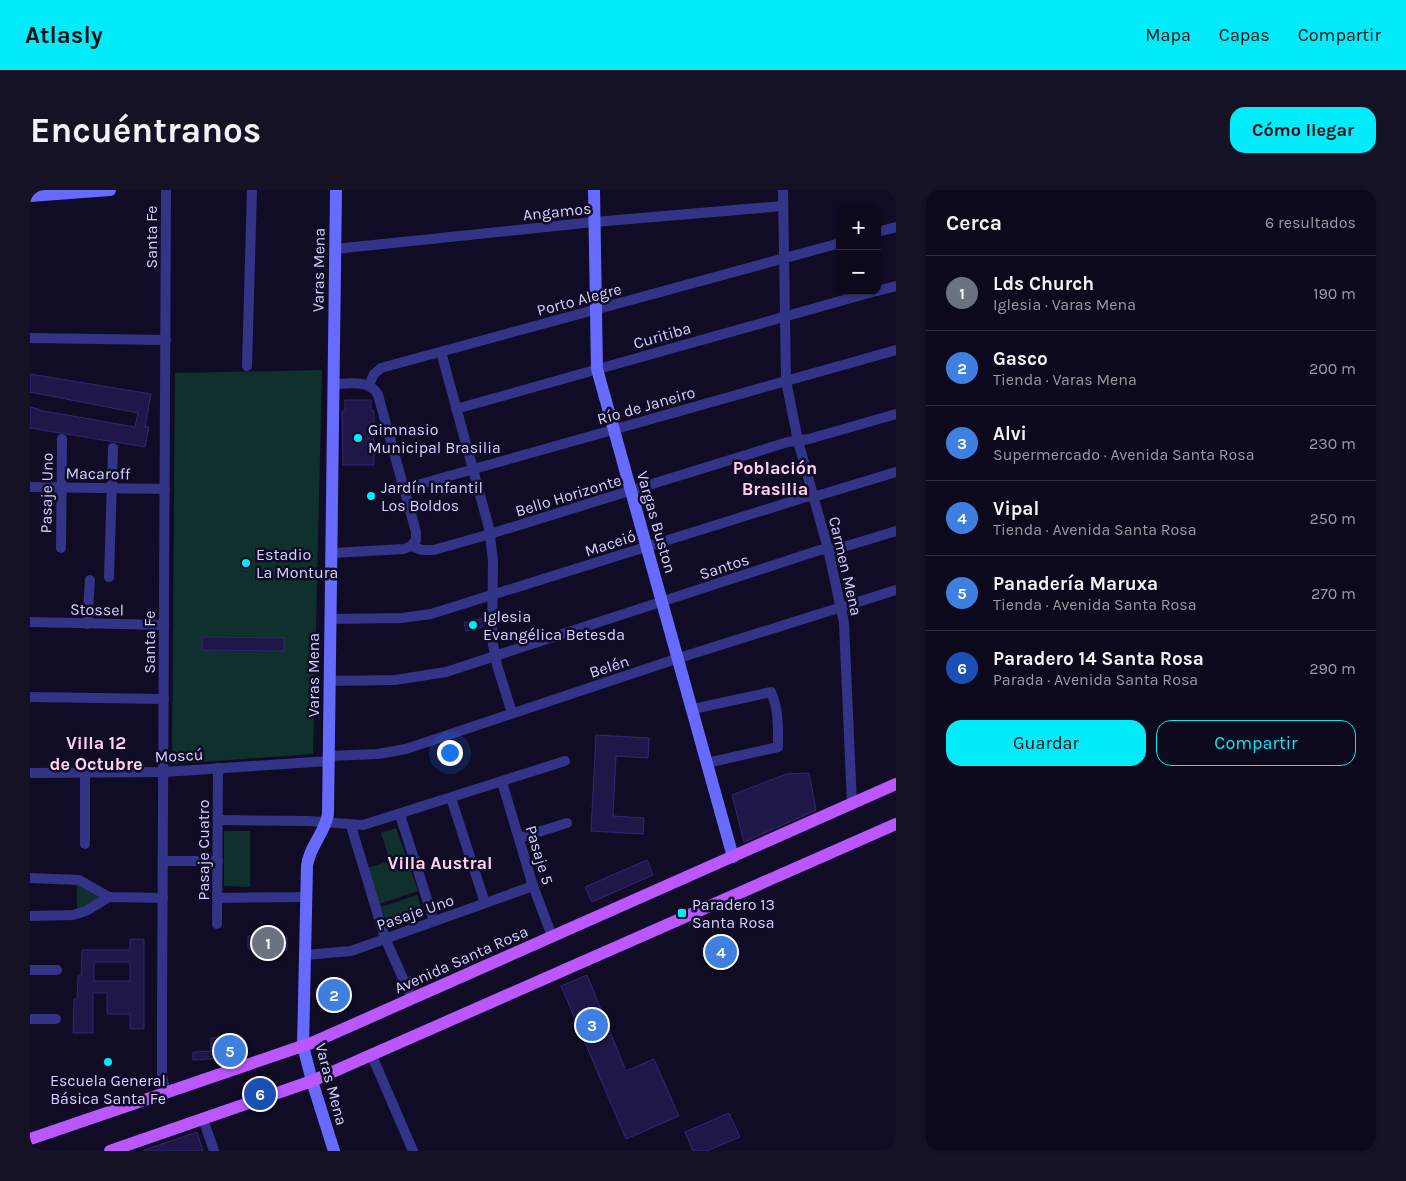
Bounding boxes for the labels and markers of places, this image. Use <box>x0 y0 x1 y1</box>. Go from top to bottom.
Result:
place label: Gimnasio Municipal Brasilia <box>368 420 501 457</box>
marker: Gimnasio Municipal Brasilia <box>352 432 364 444</box>
place label: Jardín Infantil Los Boldos <box>381 478 483 515</box>
marker: Jardín Infantil Los Boldos <box>365 490 377 502</box>
place label: Estadio La Montura <box>256 545 338 582</box>
marker: Estadio La Montura <box>240 557 252 569</box>
place label: Iglesia Evangélica Betesda <box>483 607 625 644</box>
marker: Iglesia Evangélica Betesda <box>467 619 479 631</box>
place label: Paradero 13 Santa Rosa <box>692 895 775 932</box>
marker: Paradero 13 Santa Rosa <box>676 907 688 919</box>
pin: 1 <box>252 924 284 962</box>
pin: 4 <box>705 933 737 971</box>
pin: 2 <box>318 976 350 1014</box>
pin: 3 <box>576 1006 608 1044</box>
pin: 5 <box>214 1032 246 1070</box>
marker: Escuela General Básica Santa Fe <box>102 1056 114 1068</box>
place label: Escuela General Básica Santa Fe <box>50 1071 166 1108</box>
pin: 6 <box>244 1075 276 1113</box>

